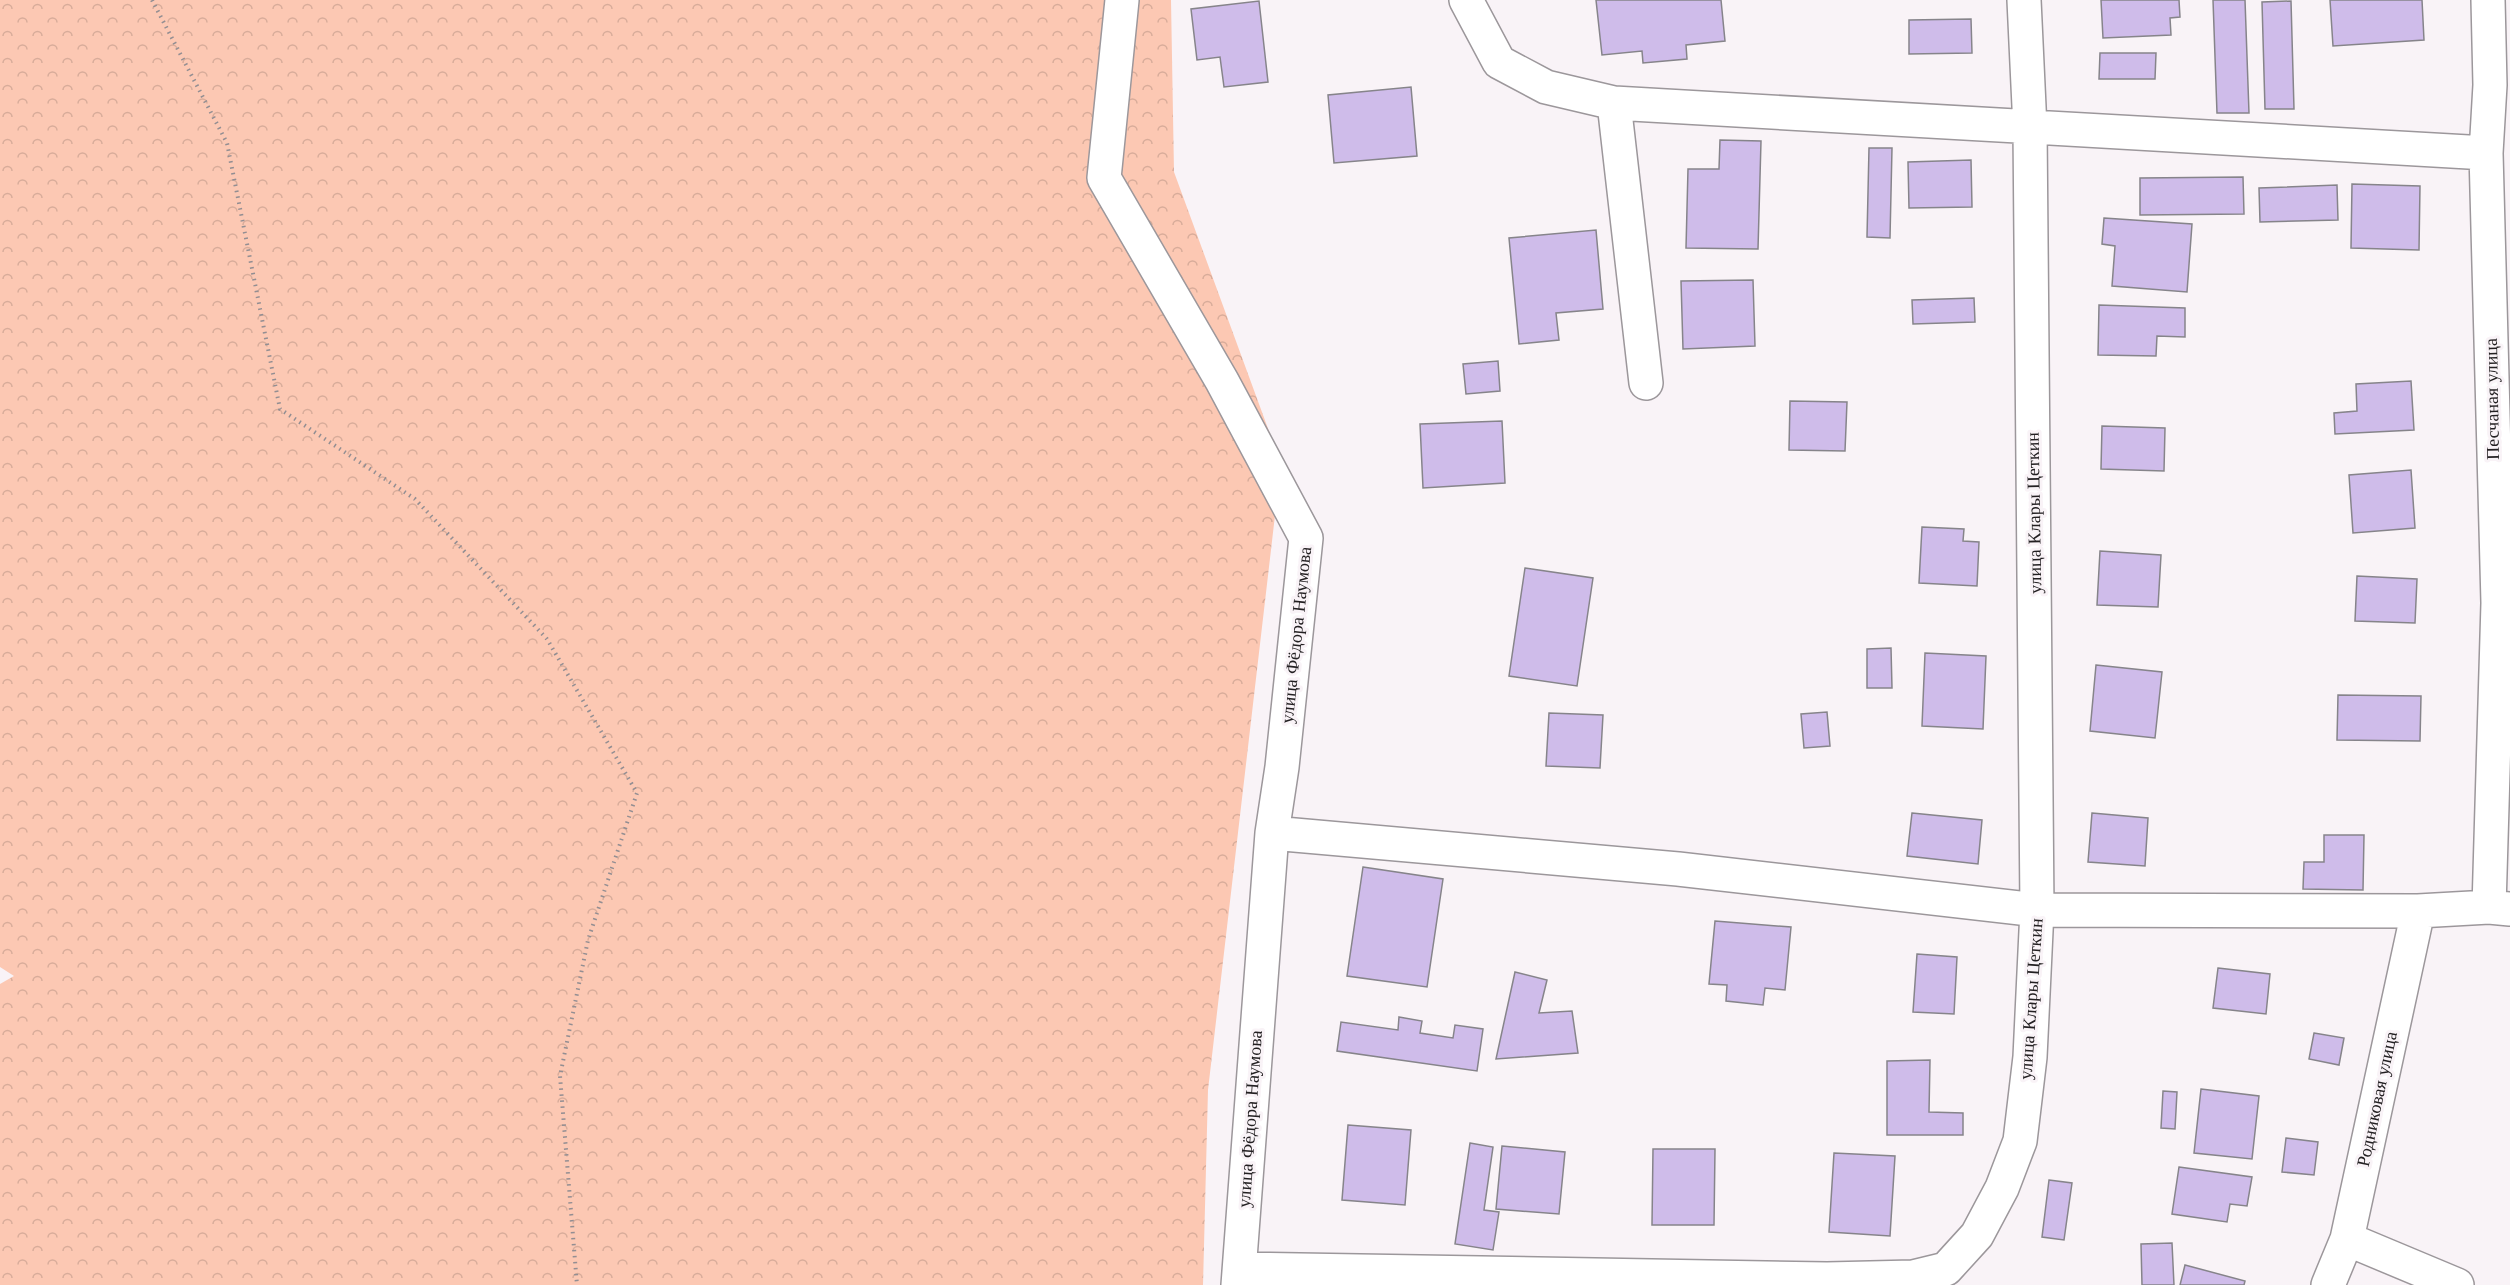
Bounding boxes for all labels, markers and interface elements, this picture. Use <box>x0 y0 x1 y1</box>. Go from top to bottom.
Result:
street label: Песчаная улица <box>2480 338 2504 460</box>
street label: улица Клары Цеткин <box>2022 432 2046 594</box>
street label: улица Фёдора Наумова <box>1276 546 1316 724</box>
street label: улица Клары Цеткин <box>2014 917 2048 1080</box>
street label: Родниковая улица <box>2352 1029 2402 1169</box>
street label: улица Фёдора Наумова <box>1233 1030 1267 1208</box>

